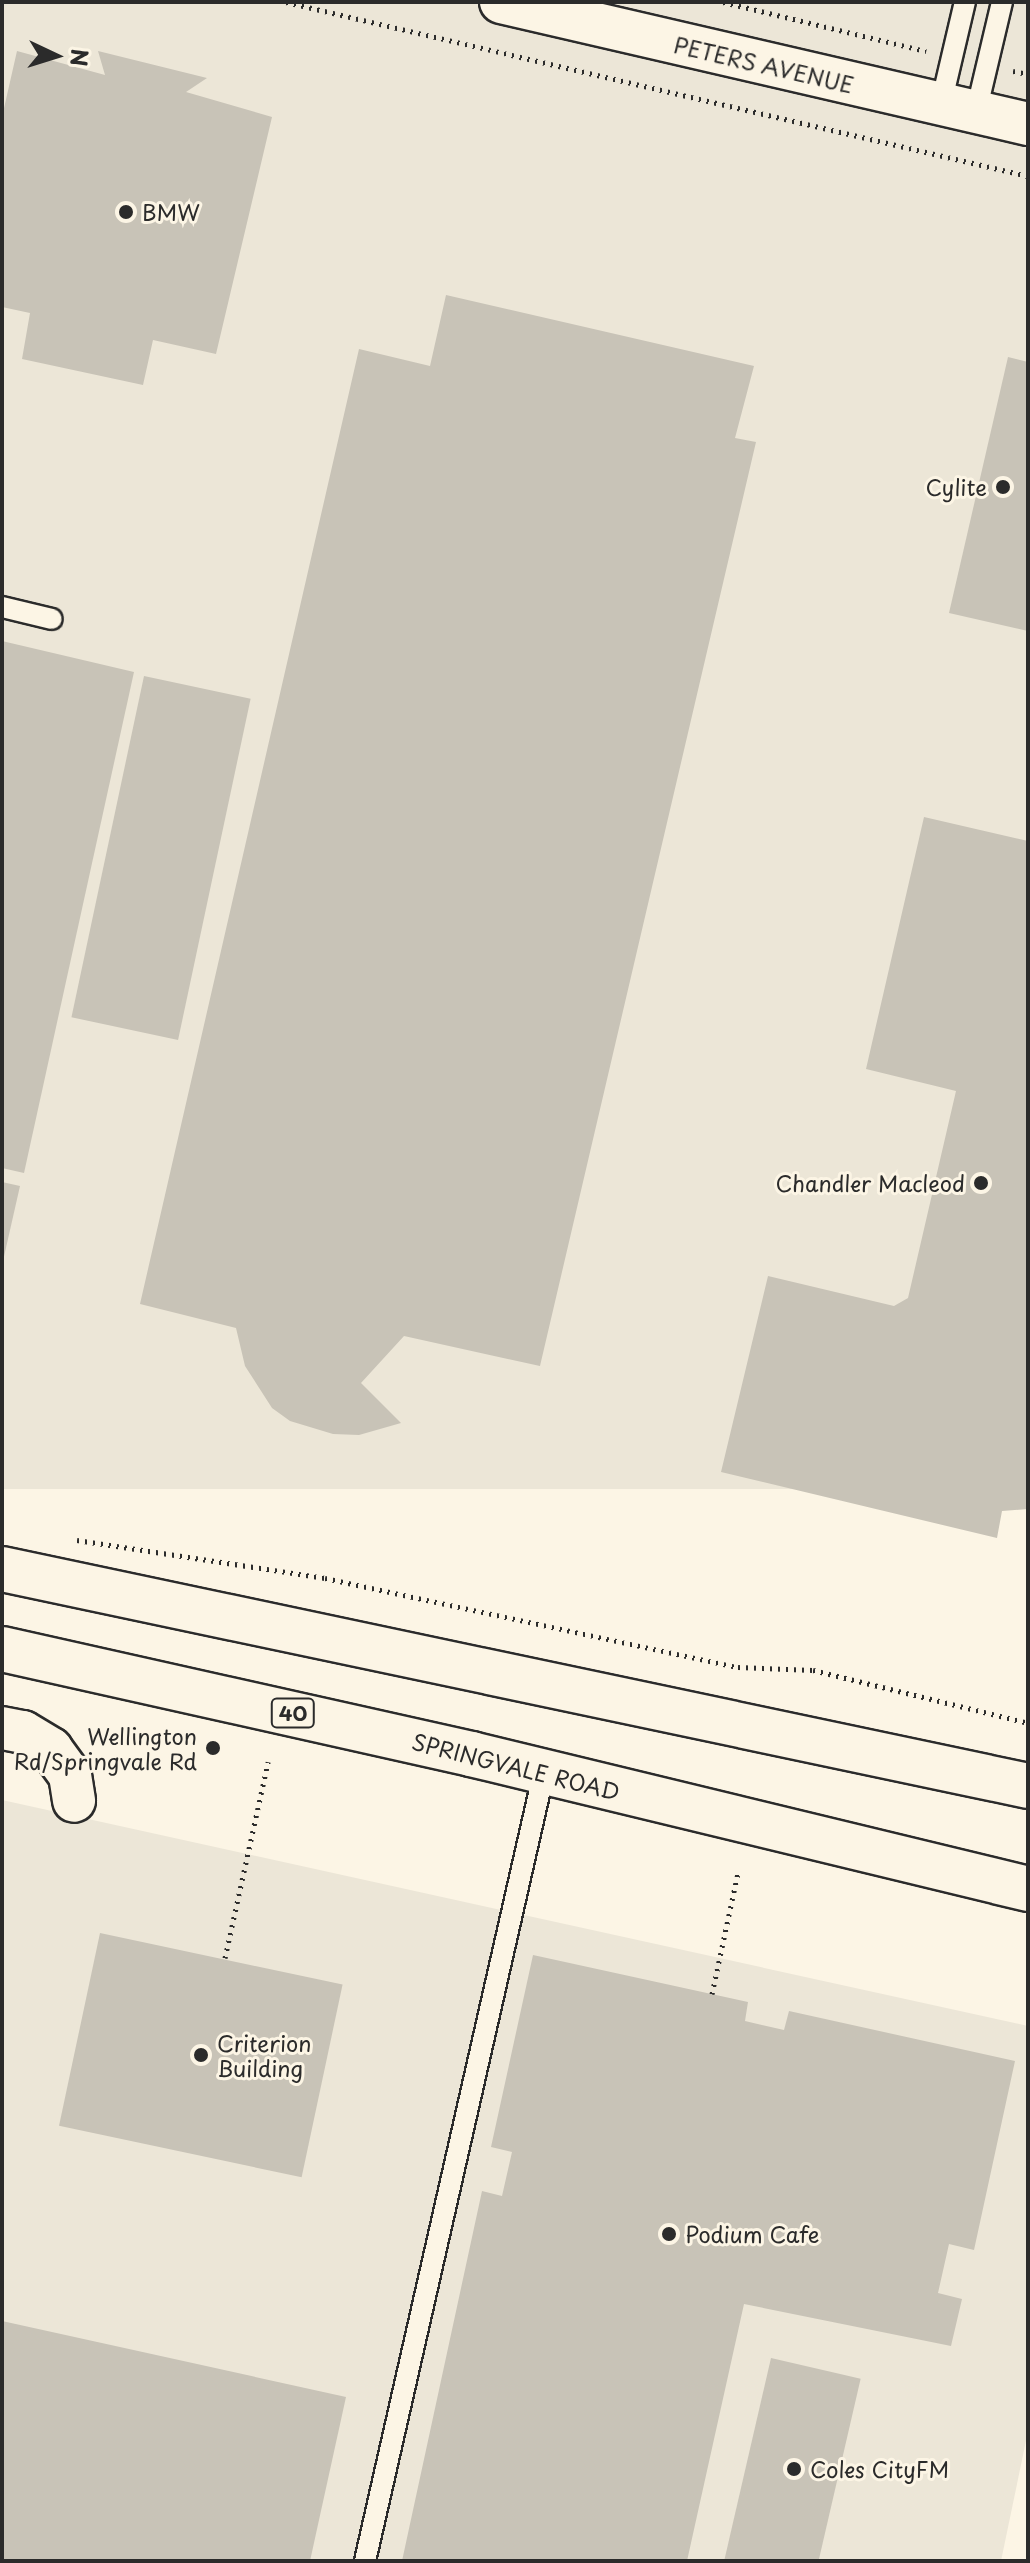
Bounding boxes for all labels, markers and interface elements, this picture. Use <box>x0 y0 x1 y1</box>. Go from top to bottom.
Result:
north arrow <box>16 16 96 96</box>
street label: PETERS AVENUE <box>672 30 856 98</box>
text: N <box>63 48 98 68</box>
place label: BMW <box>142 199 200 225</box>
marker: BMW <box>117 203 135 221</box>
place label: Cylite <box>925 474 987 500</box>
marker: Cylite <box>994 478 1012 496</box>
place label: Chandler Macleod <box>773 1170 965 1196</box>
marker: Chandler Macleod <box>972 1174 990 1192</box>
road number: 40 <box>269 1697 317 1729</box>
place label: Wellington Rd/Springvale Rd <box>12 1722 197 1774</box>
street label: SPRINGVALE ROAD <box>409 1727 623 1805</box>
marker: Wellington Rd/Springvale Rd <box>204 1739 222 1757</box>
place label: Criterion Building <box>217 2029 311 2080</box>
marker: Criterion Building <box>192 2046 210 2064</box>
place label: Podium Cafe <box>685 2221 820 2247</box>
marker: Podium Cafe <box>660 2225 678 2243</box>
place label: Coles CityFM <box>810 2456 951 2482</box>
marker: Coles CityFM <box>785 2460 803 2478</box>

